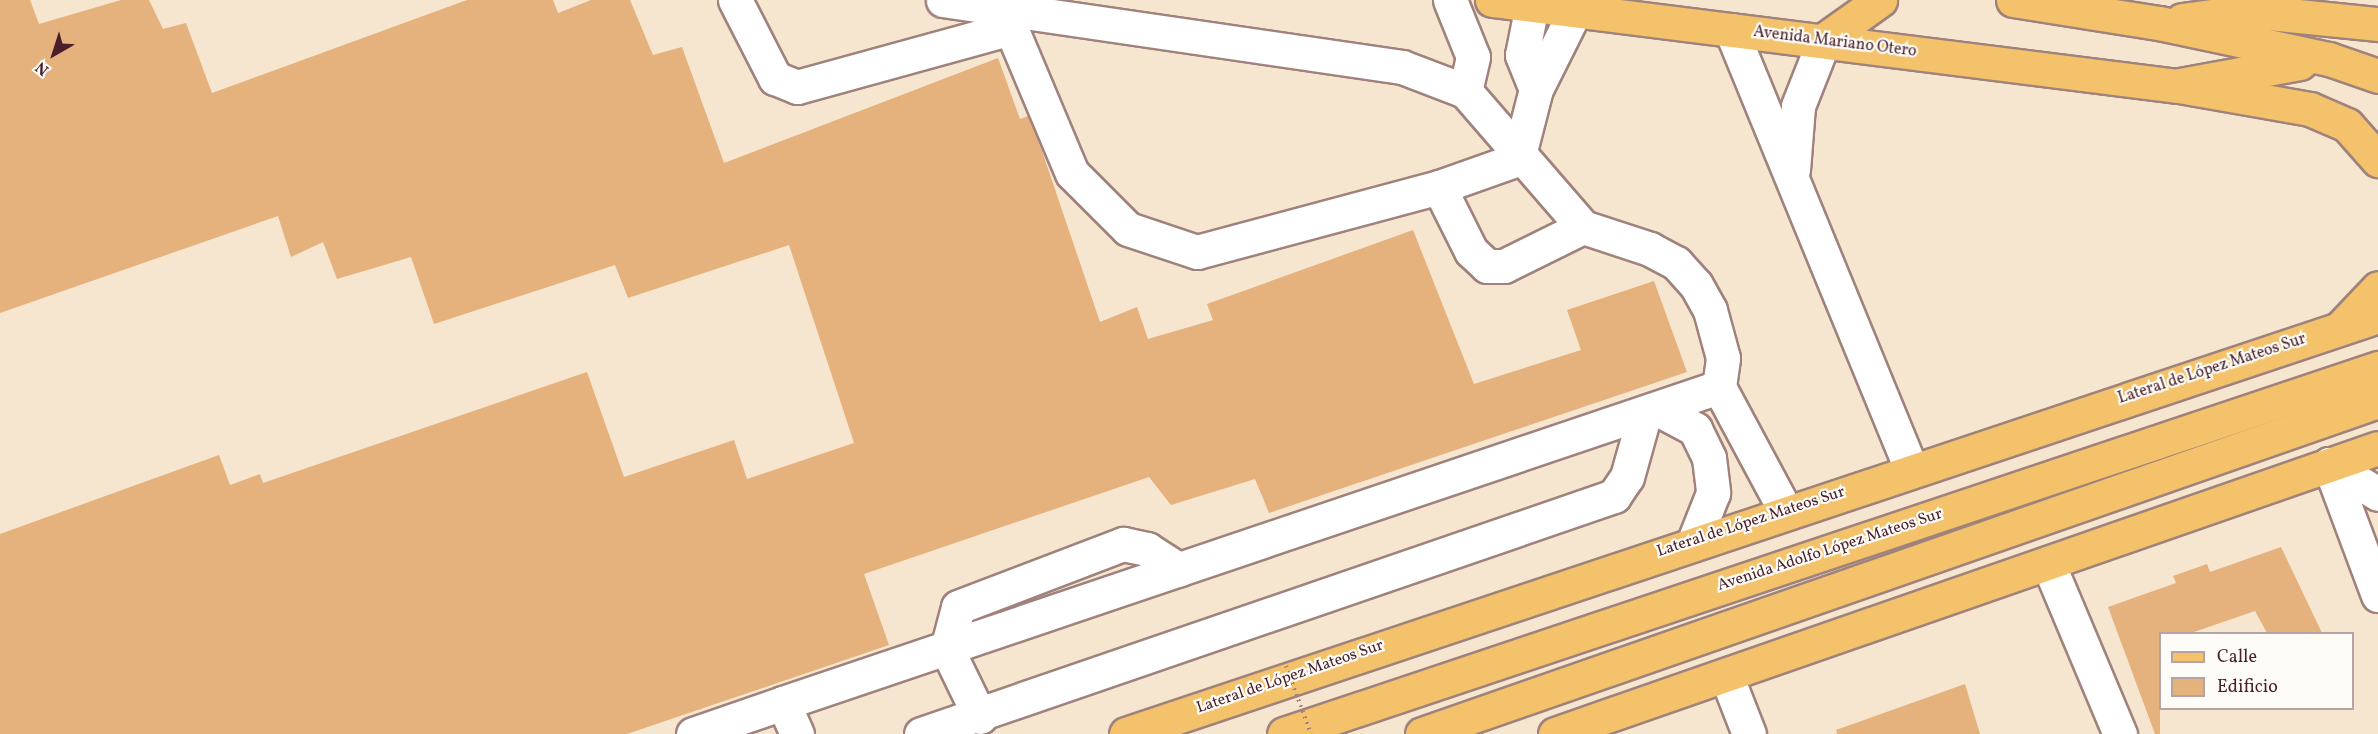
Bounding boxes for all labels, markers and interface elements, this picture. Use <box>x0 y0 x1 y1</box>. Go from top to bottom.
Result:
street label: Avenida Mariano Otero <box>1752 22 1918 62</box>
north arrow <box>24 24 84 84</box>
text: N <box>31 56 54 80</box>
street label: Lateral de López Mateos Sur <box>2116 330 2308 408</box>
street label: Lateral de López Mateos Sur <box>1655 483 1847 561</box>
street label: Avenida Adolfo López Mateos Sur <box>1715 505 1945 595</box>
legend <box>2159 632 2354 710</box>
street label: Lateral de López Mateos Sur <box>1194 636 1386 718</box>
text: Calle <box>2217 645 2257 670</box>
text: Edificio <box>2217 675 2278 700</box>

